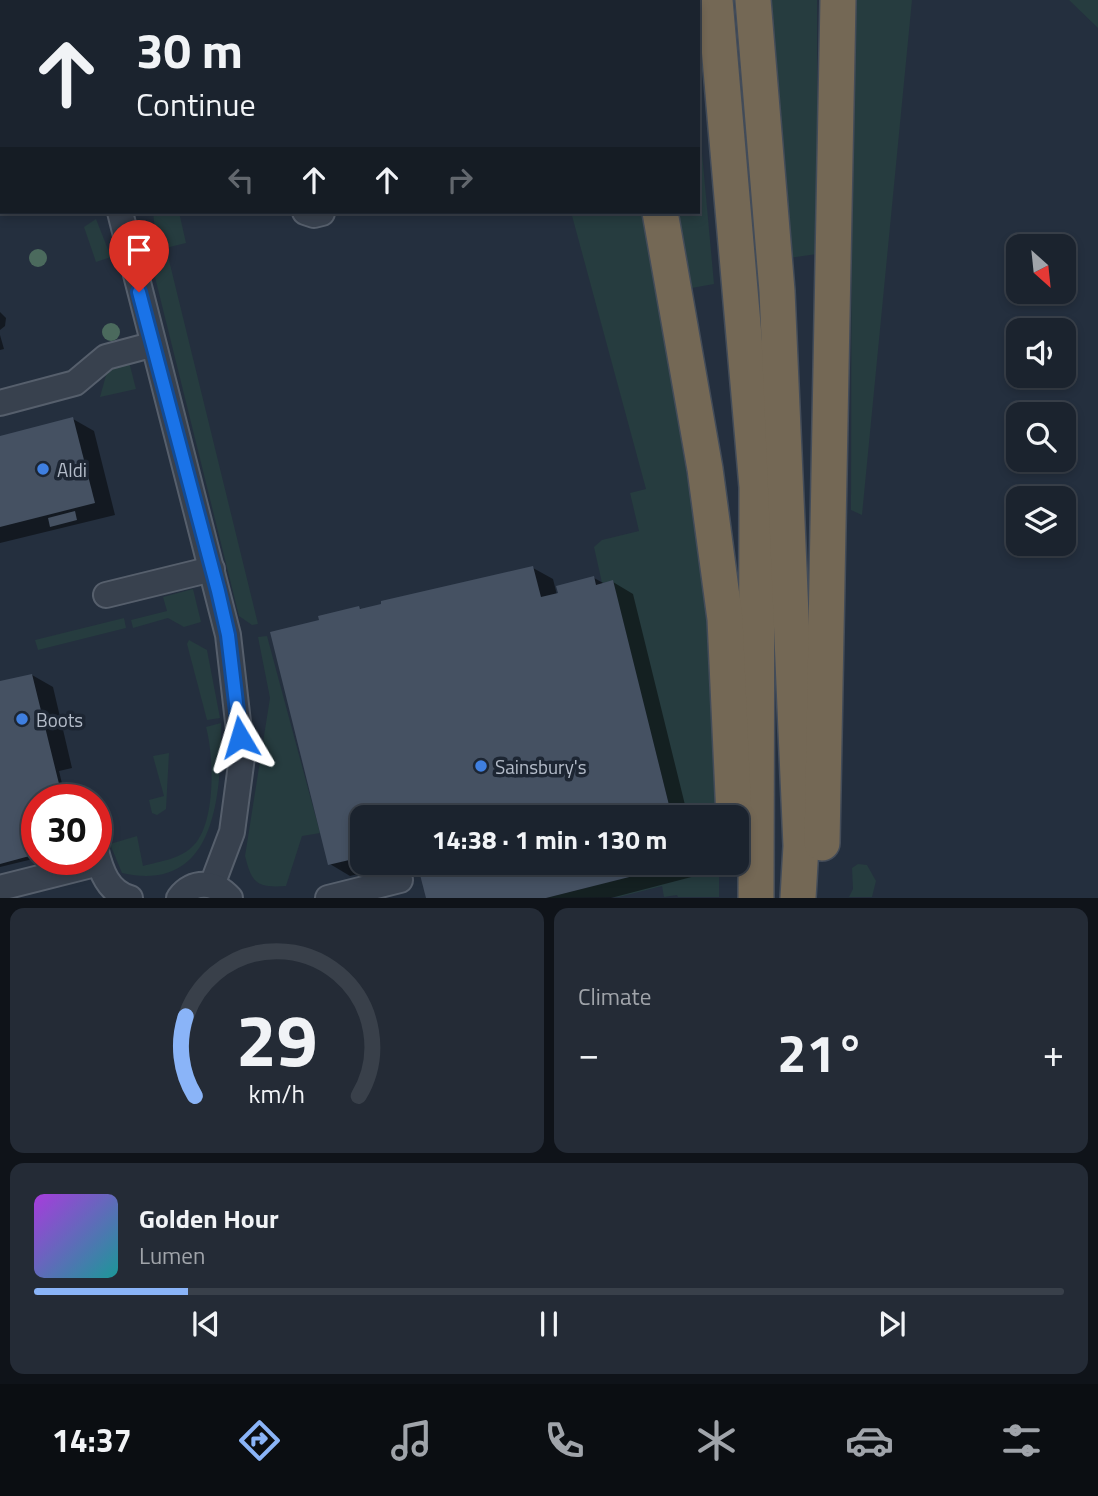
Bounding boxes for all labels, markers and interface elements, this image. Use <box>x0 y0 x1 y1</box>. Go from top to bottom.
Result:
text: 30 m <box>136 12 243 87</box>
icon: ahead <box>21 28 112 119</box>
text: Continue <box>136 80 256 128</box>
icon: left <box>222 161 260 199</box>
icon: ahead <box>295 161 333 199</box>
icon: ahead <box>368 161 406 199</box>
icon: right <box>441 161 479 199</box>
pin <box>109 220 169 292</box>
icon: arrive <box>120 231 158 269</box>
north arrow <box>1006 234 1076 304</box>
map controls <box>1006 234 1076 556</box>
button: sound <box>1006 318 1076 388</box>
button: search <box>1006 402 1076 472</box>
place label: Aldi <box>57 455 87 484</box>
marker: Aldi <box>35 461 51 477</box>
button: layers <box>1006 486 1076 556</box>
position arrow <box>203 700 277 774</box>
place label: Boots <box>36 705 83 734</box>
marker: Boots <box>14 711 30 727</box>
place label: Sainsbury's <box>495 752 587 781</box>
marker: Sainsbury's <box>473 758 489 774</box>
speed limit sign: 30 <box>21 784 112 875</box>
text: 14:38 · 1 min · 130 m <box>432 820 667 859</box>
text: Climate <box>578 979 651 1014</box>
text: 29 <box>236 985 318 1095</box>
text: 21° <box>777 1013 865 1092</box>
text: − <box>578 1024 599 1082</box>
text: + <box>1043 1024 1064 1082</box>
text: km/h <box>249 1075 305 1113</box>
text: Golden Hour <box>139 1199 279 1238</box>
text: Lumen <box>139 1238 205 1273</box>
icon: previous <box>187 1305 225 1343</box>
icon: pause <box>530 1305 568 1343</box>
icon: next <box>873 1305 911 1343</box>
text: 14:37 <box>52 1416 132 1464</box>
icon: directions <box>235 1416 284 1465</box>
icon: music <box>387 1416 436 1465</box>
icon: phone <box>540 1416 589 1465</box>
icon: climate <box>692 1416 741 1465</box>
icon: car <box>845 1416 894 1465</box>
icon: filters <box>997 1416 1046 1465</box>

